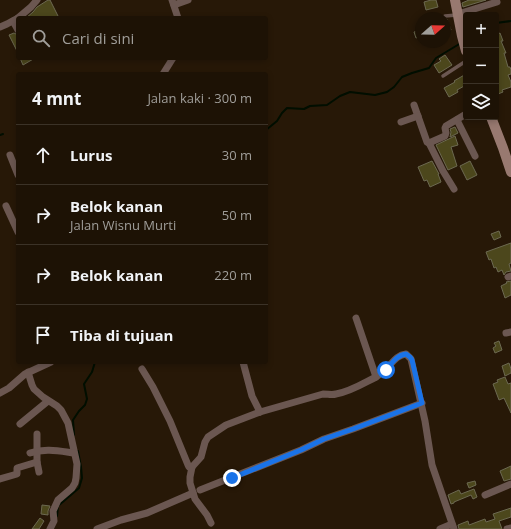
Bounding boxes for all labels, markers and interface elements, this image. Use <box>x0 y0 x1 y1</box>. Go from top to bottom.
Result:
north arrow <box>415 12 451 48</box>
map controls <box>463 12 499 120</box>
button: + <box>463 12 499 48</box>
search box <box>16 16 268 60</box>
icon: search <box>30 27 52 49</box>
text: Cari di sini <box>62 28 134 48</box>
button: − <box>463 48 499 84</box>
button: layers <box>463 84 499 120</box>
text: 4 mnt <box>32 87 81 110</box>
text: Jalan kaki · 300 m <box>147 89 252 107</box>
icon: ahead <box>32 144 54 166</box>
text: Lurus <box>70 145 112 165</box>
text: 30 m <box>222 146 252 164</box>
text: Belok kanan <box>70 196 163 216</box>
icon: right <box>32 204 54 226</box>
text: 50 m <box>222 206 252 224</box>
text: Jalan Wisnu Murti <box>70 216 176 234</box>
icon: right <box>32 264 54 286</box>
text: Belok kanan <box>70 265 163 285</box>
text: 220 m <box>214 266 252 284</box>
icon: arrive <box>32 324 54 346</box>
text: Tiba di tujuan <box>70 325 173 345</box>
route start <box>377 361 395 379</box>
route end <box>223 469 241 487</box>

